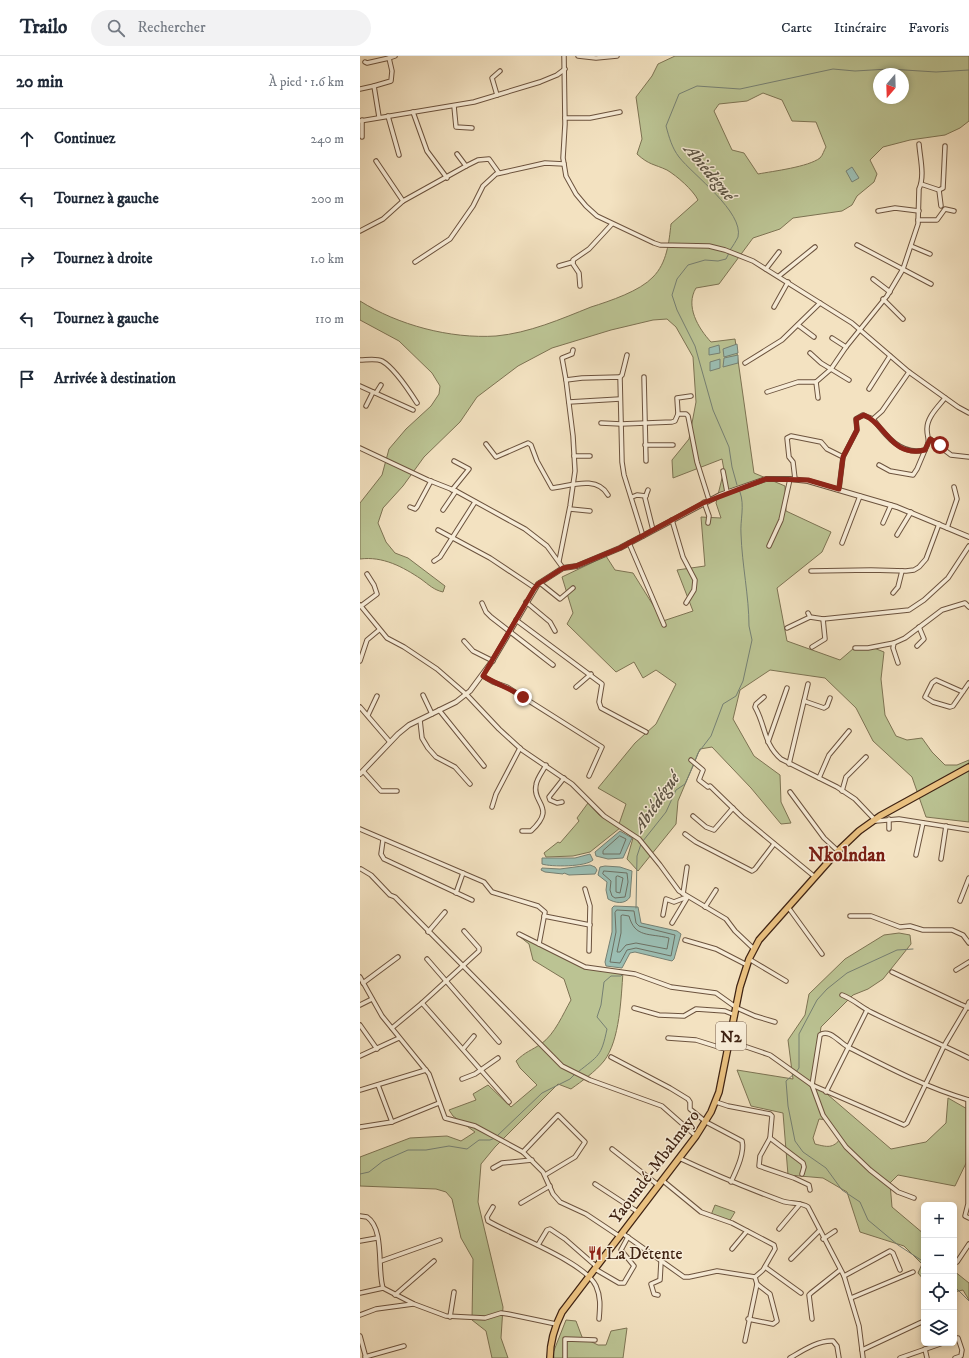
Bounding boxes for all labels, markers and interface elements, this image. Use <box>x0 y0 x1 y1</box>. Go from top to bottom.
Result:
search box <box>91 10 371 46</box>
text: Trailo <box>20 16 67 39</box>
icon: search <box>105 17 127 39</box>
text: Rechercher <box>137 18 206 37</box>
text: Carte <box>781 19 812 37</box>
text: Itinéraire <box>834 19 887 37</box>
text: Favoris <box>909 19 949 37</box>
north arrow <box>873 68 909 104</box>
text: 20 min <box>16 71 63 93</box>
text: À pied · 1.6 km <box>269 74 344 90</box>
icon: ahead <box>16 128 38 150</box>
text: Continuez <box>54 129 115 148</box>
text: 240 m <box>311 131 344 147</box>
water label: Abiédégué <box>678 138 741 208</box>
icon: left <box>16 188 38 210</box>
text: Tournez à gauche <box>54 189 159 208</box>
text: 200 m <box>311 191 344 207</box>
icon: right <box>16 248 38 270</box>
text: Tournez à droite <box>54 249 152 268</box>
text: 1.0 km <box>310 251 344 267</box>
icon: left <box>16 308 38 330</box>
text: Tournez à gauche <box>54 309 159 328</box>
text: 110 m <box>315 311 344 327</box>
icon: arrive <box>16 368 38 390</box>
text: Arrivée à destination <box>54 369 176 388</box>
route start <box>931 436 949 454</box>
route end <box>514 688 532 706</box>
water label: Abiédégué <box>627 766 687 838</box>
district label: Nkolndan <box>808 844 887 867</box>
road number: N2 <box>716 1022 746 1050</box>
street label: Yaoundé-Mbalmayo <box>605 1105 705 1228</box>
map controls <box>921 1202 957 1346</box>
button: + <box>921 1202 957 1238</box>
button: − <box>921 1238 957 1274</box>
place label: La Détente <box>606 1243 683 1265</box>
restaurant icon: La Détente <box>587 1245 603 1261</box>
button: locate <box>921 1274 957 1310</box>
button: layers <box>921 1310 957 1346</box>

